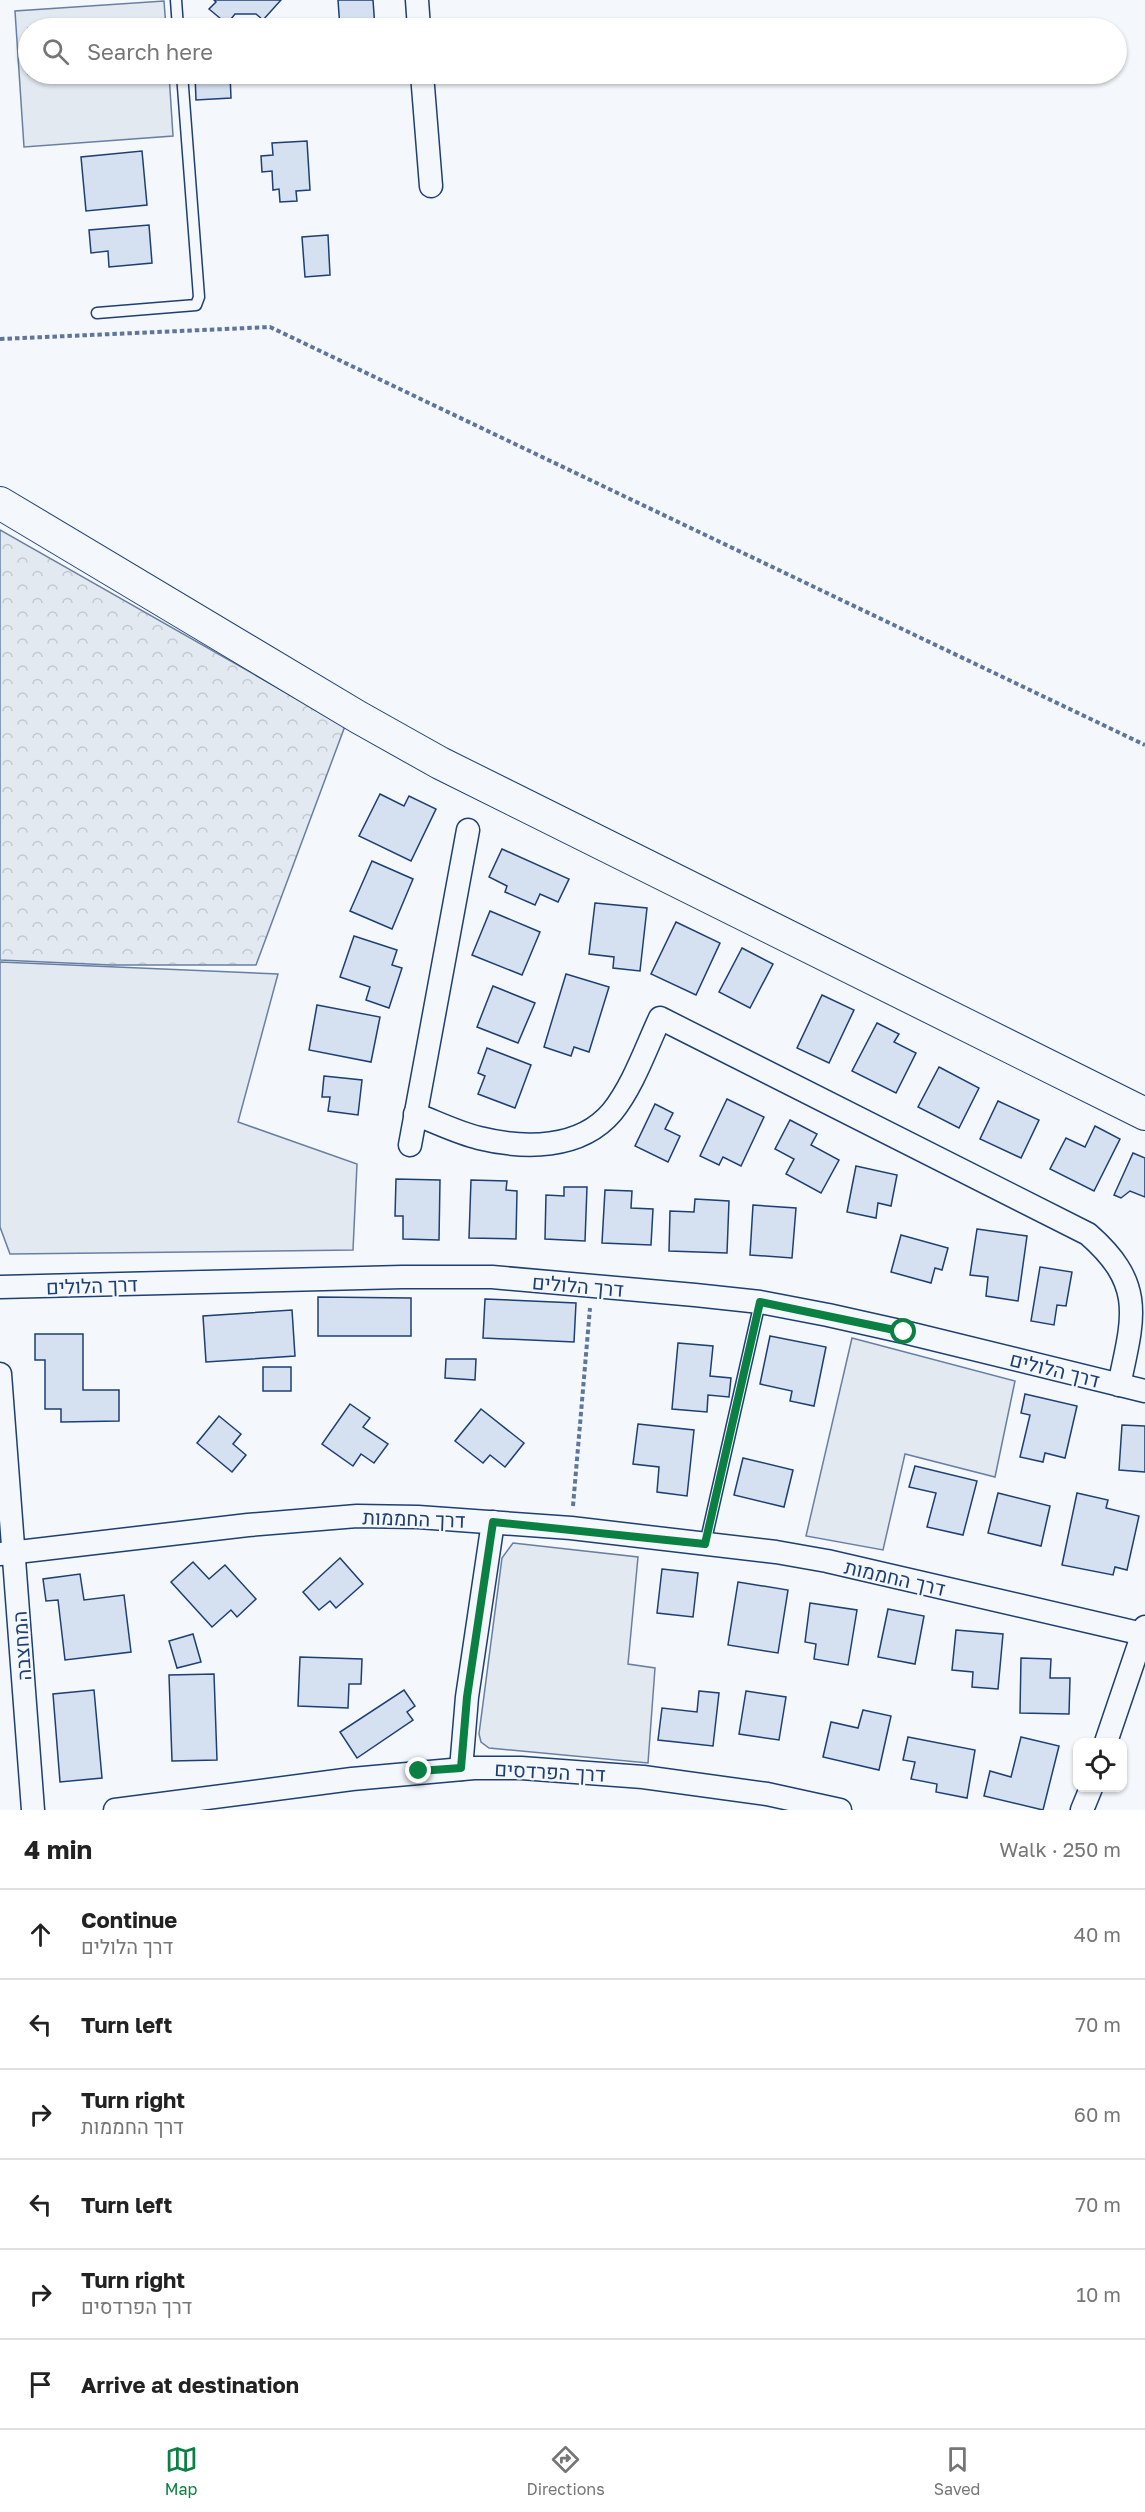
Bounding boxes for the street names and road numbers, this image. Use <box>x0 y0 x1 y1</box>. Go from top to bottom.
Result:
street label: דרך הלולים <box>531 1269 625 1301</box>
street label: דרך הלולים <box>46 1271 138 1299</box>
street label: דרך הלולים <box>1007 1346 1103 1392</box>
street label: דרך החממות <box>362 1504 466 1532</box>
street label: דרך החממות <box>842 1554 948 1600</box>
street label: המחצבה <box>7 1610 35 1682</box>
street label: דרך הפרדסים <box>494 1756 606 1786</box>

